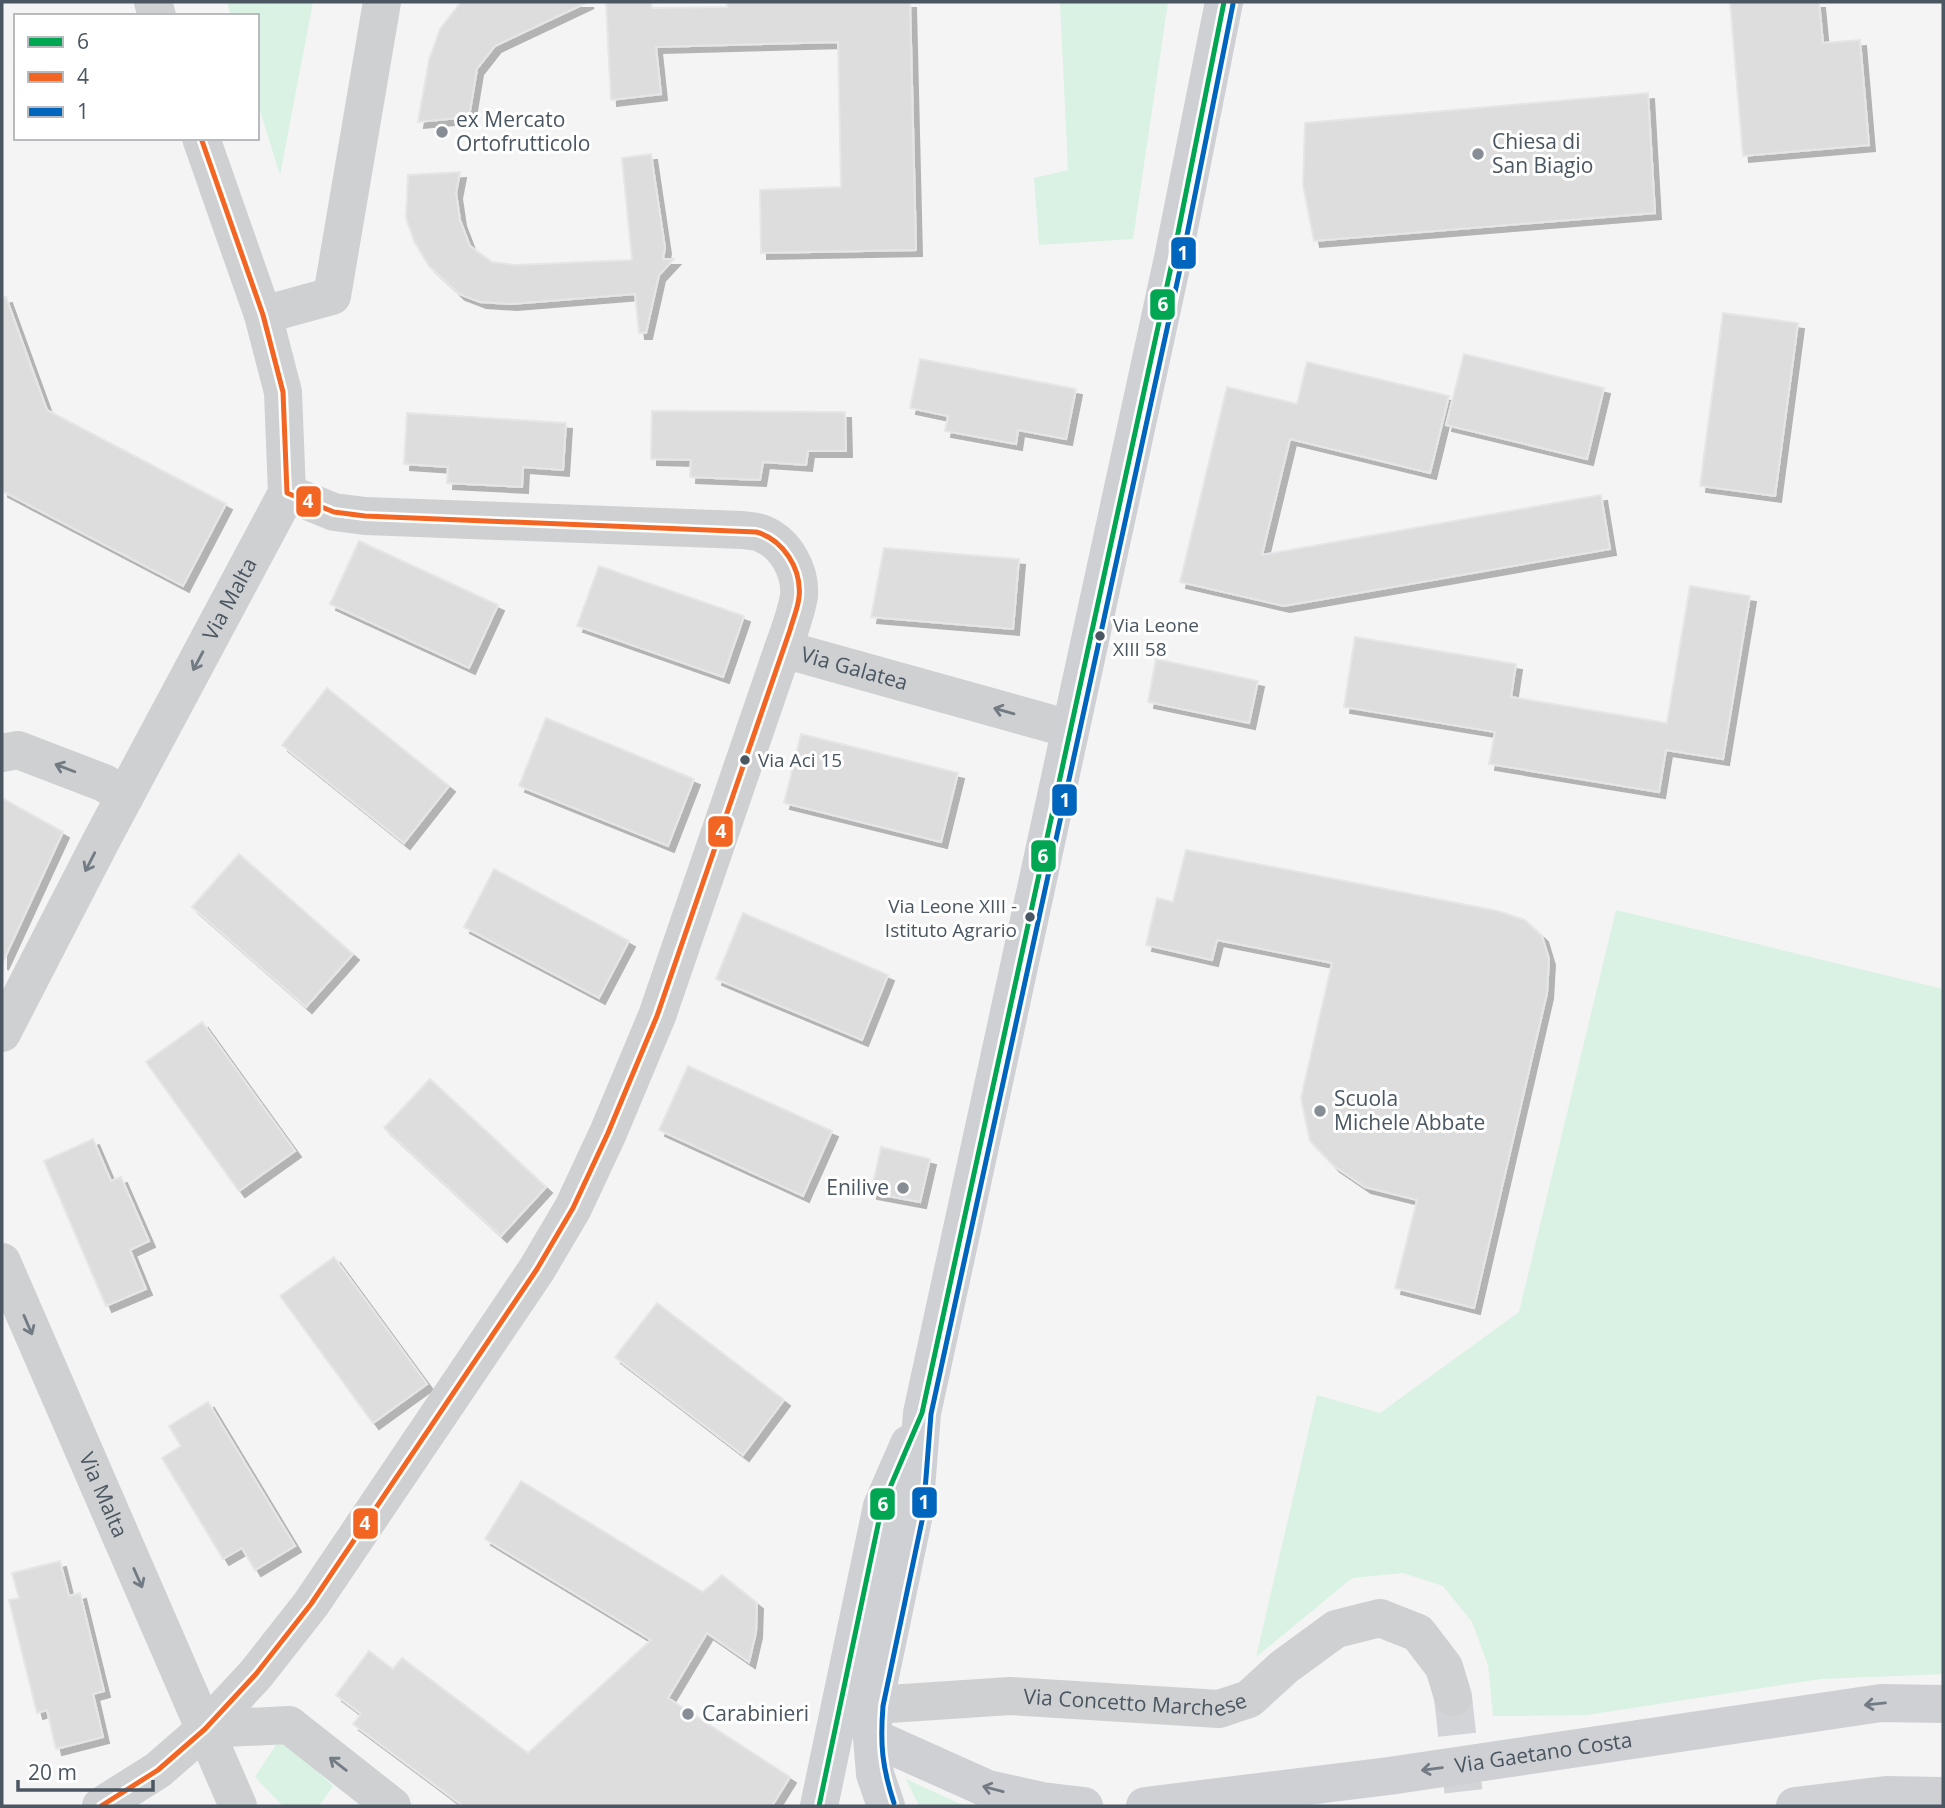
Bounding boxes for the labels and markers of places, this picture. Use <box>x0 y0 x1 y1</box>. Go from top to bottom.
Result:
place label: ex Mercato Ortofrutticolo <box>456 105 590 157</box>
marker: ex Mercato Ortofrutticolo <box>434 124 450 140</box>
place label: Chiesa di San Biagio <box>1492 127 1593 179</box>
marker: Chiesa di San Biagio <box>1470 146 1486 162</box>
place label: Via Leone XIII 58 <box>1113 612 1199 662</box>
marker: Via Leone XIII 58 <box>1093 629 1107 643</box>
place label: Via Aci 15 <box>758 747 842 773</box>
marker: Via Aci 15 <box>738 753 752 767</box>
place label: Via Leone XIII - Istituto Agrario <box>885 893 1017 943</box>
marker: Via Leone XIII - Istituto Agrario <box>1023 910 1037 924</box>
place label: Scuola Michele Abbate <box>1334 1084 1485 1136</box>
marker: Scuola Michele Abbate <box>1312 1103 1328 1119</box>
place label: Enilive <box>826 1173 889 1201</box>
marker: Enilive <box>895 1180 911 1196</box>
place label: Carabinieri <box>702 1699 809 1727</box>
marker: Carabinieri <box>680 1706 696 1722</box>

